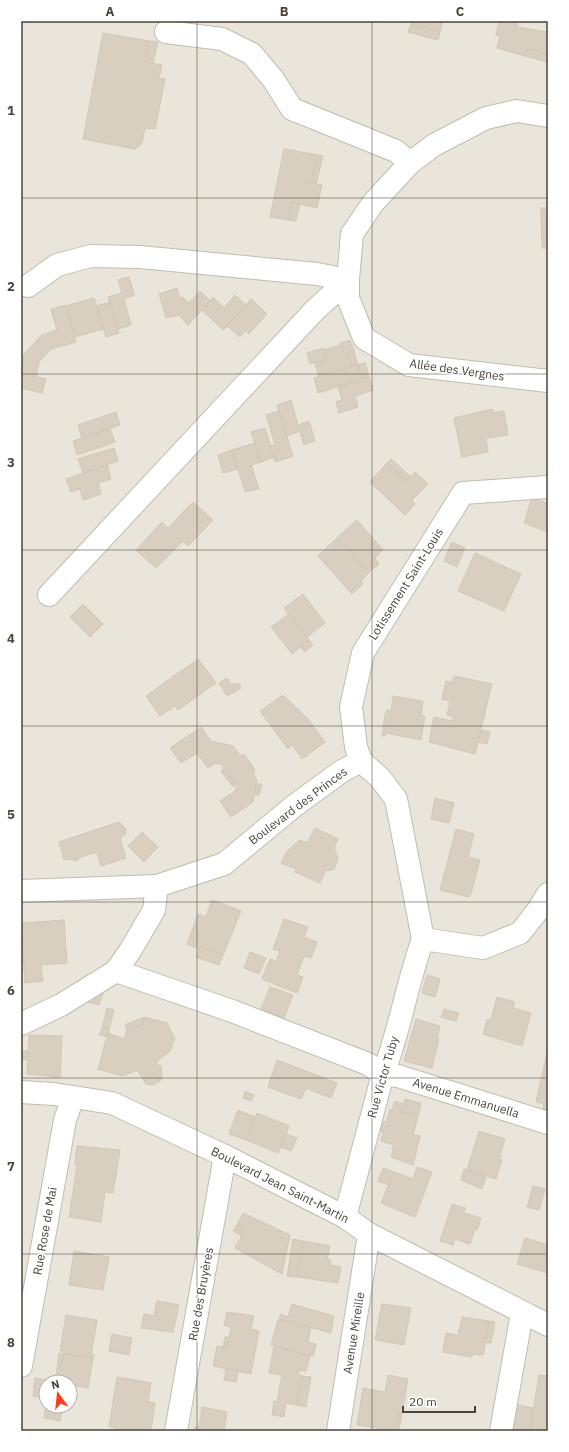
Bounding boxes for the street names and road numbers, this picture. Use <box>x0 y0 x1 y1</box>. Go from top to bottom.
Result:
street label: Allée des Vergnes <box>409 355 506 384</box>
street label: Lotissement Saint-Louis <box>365 525 446 642</box>
street label: Boulevard des Princes <box>245 764 350 848</box>
street label: Rue Victor Tuby <box>364 1034 401 1119</box>
street label: Avenue Emmanuella <box>411 1074 522 1121</box>
street label: Boulevard Jean Saint-Martin <box>209 1143 352 1226</box>
street label: Rue Rose de Mai <box>29 1186 60 1276</box>
street label: Rue des Bruyères <box>185 1246 216 1342</box>
street label: Avenue Mireille <box>340 1291 367 1375</box>

